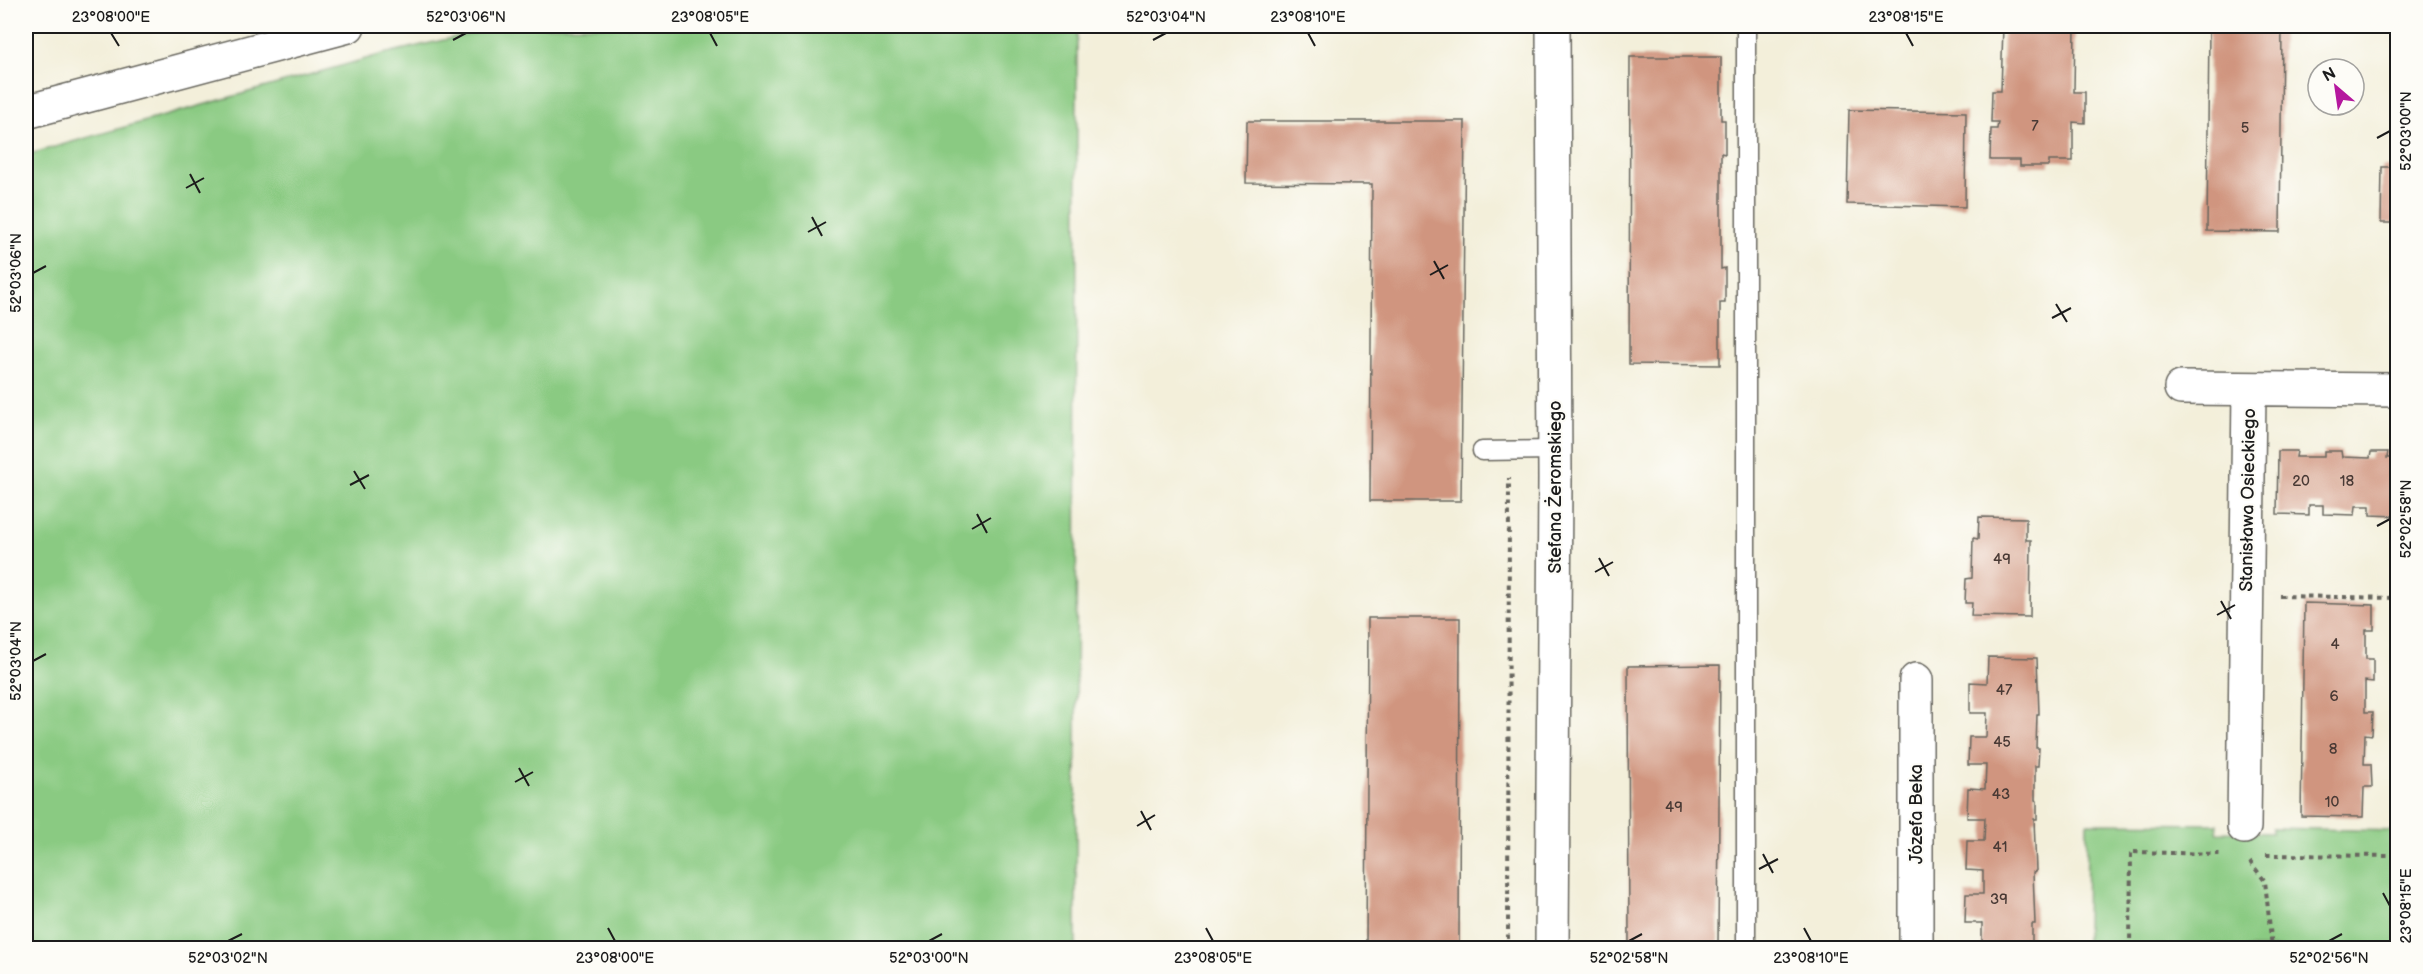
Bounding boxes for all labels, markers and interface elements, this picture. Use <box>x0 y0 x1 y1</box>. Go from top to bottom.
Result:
text: 23°08'00"E <box>72 8 150 27</box>
text: 52°03'06"N <box>426 8 506 27</box>
text: 23°08'05"E <box>671 8 749 27</box>
text: 52°03'04"N <box>1126 8 1206 27</box>
text: 23°08'10"E <box>1270 8 1346 27</box>
text: 23°08'15"E <box>1868 8 1944 27</box>
north arrow <box>2306 57 2366 117</box>
text: N <box>2320 64 2339 86</box>
text: 52°03'00"N <box>2397 91 2416 171</box>
house number: 7 <box>2031 117 2039 136</box>
house number: 5 <box>2241 119 2249 138</box>
text: 52°03'06"N <box>7 233 26 313</box>
street label: Stefana Żeromskiego <box>1544 400 1566 574</box>
street label: Stanisława Osieckiego <box>2236 408 2260 592</box>
house number: 20 <box>2292 472 2310 491</box>
house number: 18 <box>2340 472 2355 491</box>
text: 52°02'58"N <box>2397 479 2416 559</box>
house number: 49 <box>1993 550 2011 569</box>
text: 52°03'04"N <box>7 621 26 701</box>
house number: 4 <box>2330 635 2340 654</box>
house number: 47 <box>1996 681 2013 700</box>
house number: 6 <box>2329 687 2339 706</box>
house number: 45 <box>1993 733 2011 752</box>
house number: 8 <box>2329 740 2338 759</box>
street label: Józefa Beka <box>1906 764 1927 864</box>
house number: 43 <box>1992 785 2010 804</box>
house number: 10 <box>2325 793 2339 812</box>
house number: 49 <box>1665 798 1683 817</box>
house number: 41 <box>1993 838 2007 857</box>
text: 23°08'15"E <box>2397 868 2416 944</box>
house number: 39 <box>1990 890 2008 909</box>
text: 52°03'02"N <box>188 949 268 968</box>
text: 23°08'00"E <box>576 949 654 968</box>
text: 52°03'00"N <box>889 949 969 968</box>
text: 23°08'05"E <box>1174 949 1252 968</box>
text: 52°02'58"N <box>1589 949 1669 968</box>
text: 23°08'10"E <box>1773 949 1849 968</box>
text: 52°02'56"N <box>2289 949 2369 968</box>

